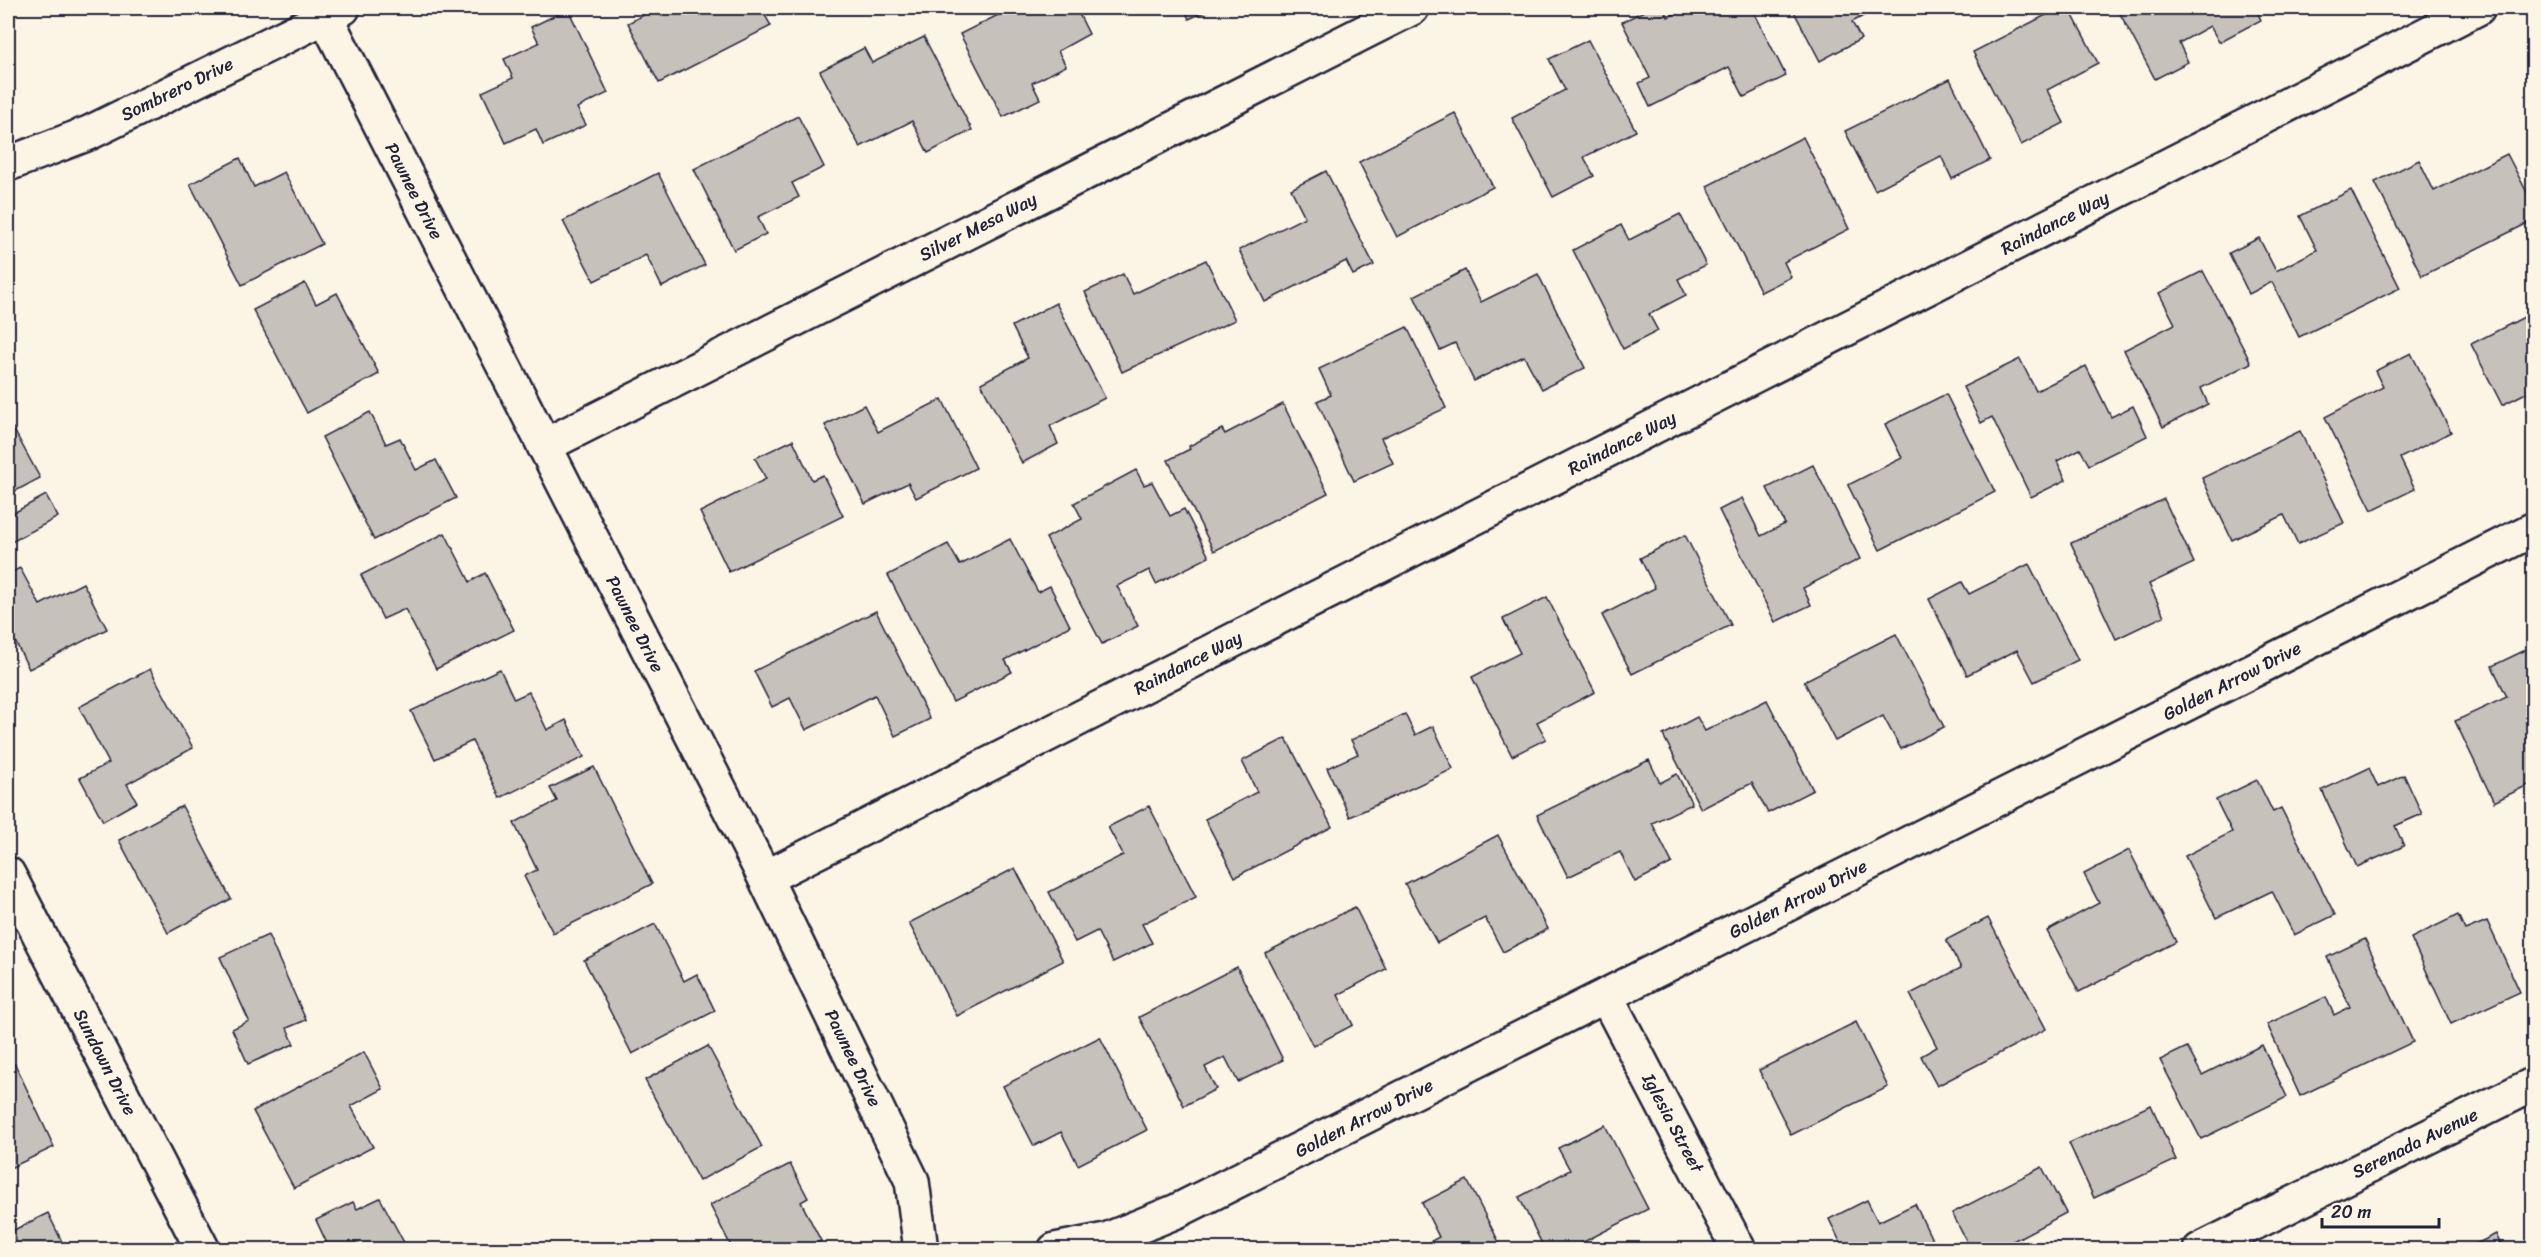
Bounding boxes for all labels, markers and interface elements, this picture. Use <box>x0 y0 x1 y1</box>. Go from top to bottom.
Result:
street label: Sombrero Drive <box>115 48 239 130</box>
street label: Pawnee Drive <box>376 137 452 245</box>
street label: Raindance Way <box>1995 182 2115 264</box>
street label: Silver Mesa Way <box>913 183 1043 271</box>
street label: Raindance Way <box>1562 402 1682 484</box>
street label: Pawnee Drive <box>597 570 673 678</box>
street label: Raindance Way <box>1128 622 1248 704</box>
street label: Golden Arrow Drive <box>2157 632 2307 730</box>
street label: Golden Arrow Drive <box>1723 850 1873 948</box>
street label: Sundown Drive <box>64 1003 146 1121</box>
street label: Pawnee Drive <box>816 1004 890 1112</box>
street label: Iglesia Street <box>1633 1066 1713 1179</box>
street label: Golden Arrow Drive <box>1289 1069 1439 1167</box>
street label: Serenada Avenue <box>2346 1099 2484 1187</box>
scale bar <box>2322 1191 2439 1229</box>
text: 20 m <box>2331 1196 2371 1228</box>

